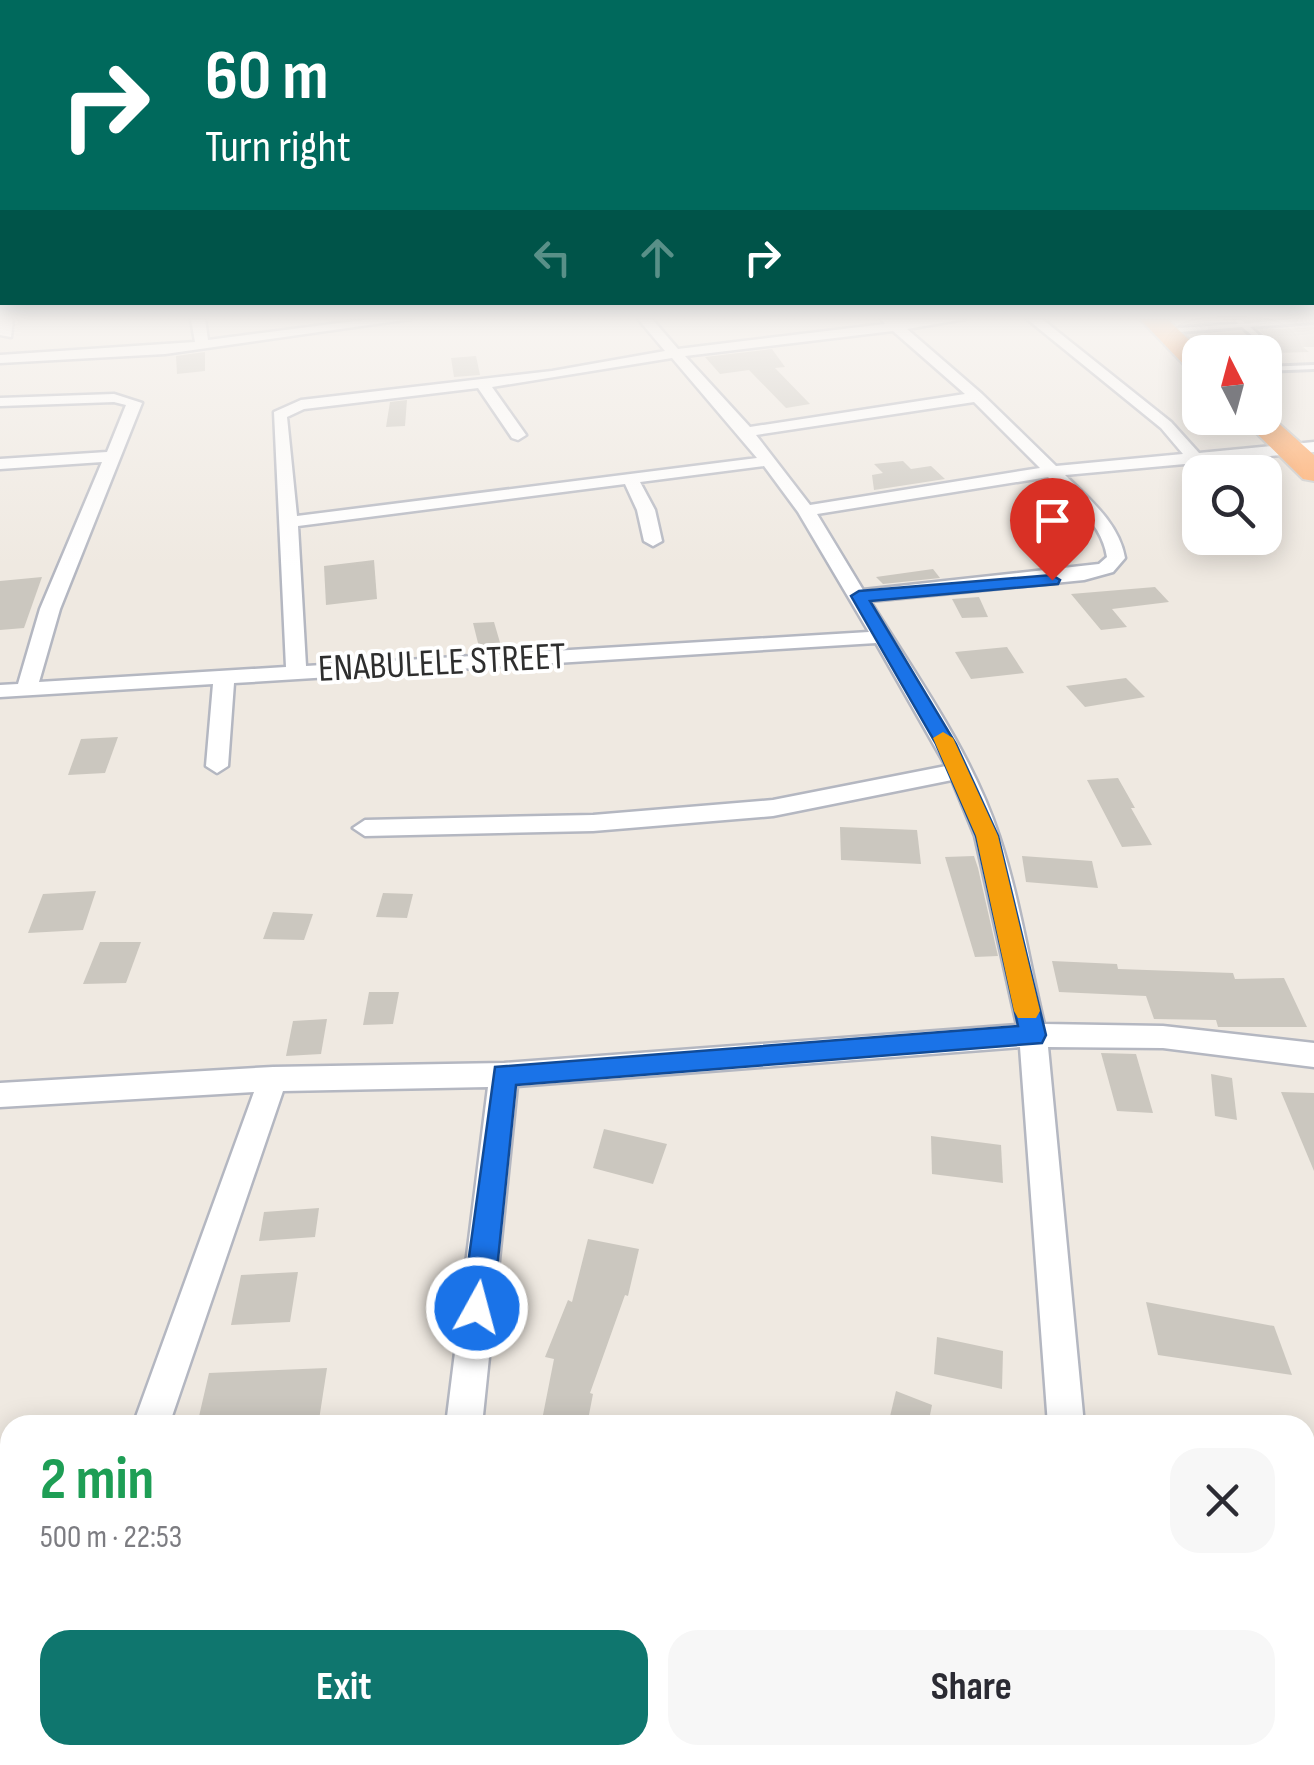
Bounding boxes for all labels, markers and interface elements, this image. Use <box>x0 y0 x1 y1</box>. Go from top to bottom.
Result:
text: 60 m <box>205 35 329 119</box>
icon: right <box>40 40 170 170</box>
text: Turn right <box>205 120 351 175</box>
icon: left <box>525 230 580 285</box>
icon: ahead <box>630 230 685 285</box>
icon: right <box>735 230 790 285</box>
north arrow <box>1182 335 1282 435</box>
map controls <box>1182 335 1282 555</box>
button: search <box>1182 455 1282 555</box>
pin <box>1010 478 1095 581</box>
icon: arrive <box>1025 493 1080 548</box>
street label: ENABULELE STREET <box>317 634 567 692</box>
position arrow <box>425 1256 529 1360</box>
text: 2 min <box>40 1444 154 1516</box>
button: close <box>1170 1448 1275 1553</box>
text: 500 m · 22:53 <box>40 1518 182 1557</box>
button: Exit <box>40 1630 648 1745</box>
button: Share <box>668 1630 1275 1745</box>

